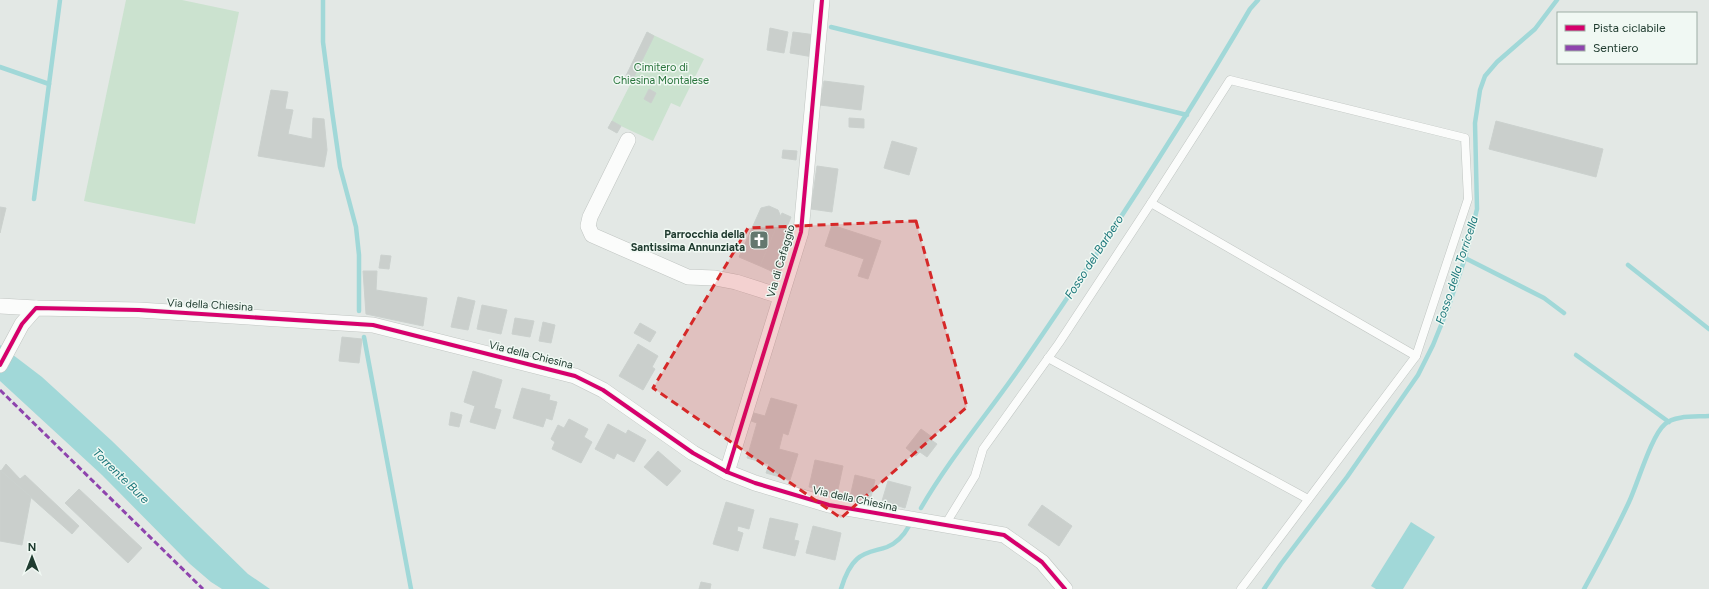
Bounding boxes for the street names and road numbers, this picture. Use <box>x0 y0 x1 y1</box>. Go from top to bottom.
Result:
street label: Via di Cafaggio <box>764 223 798 299</box>
street label: Via della Chiesina <box>167 296 253 314</box>
street label: Via della Chiesina <box>488 338 574 372</box>
street label: Via della Chiesina <box>811 484 899 514</box>

